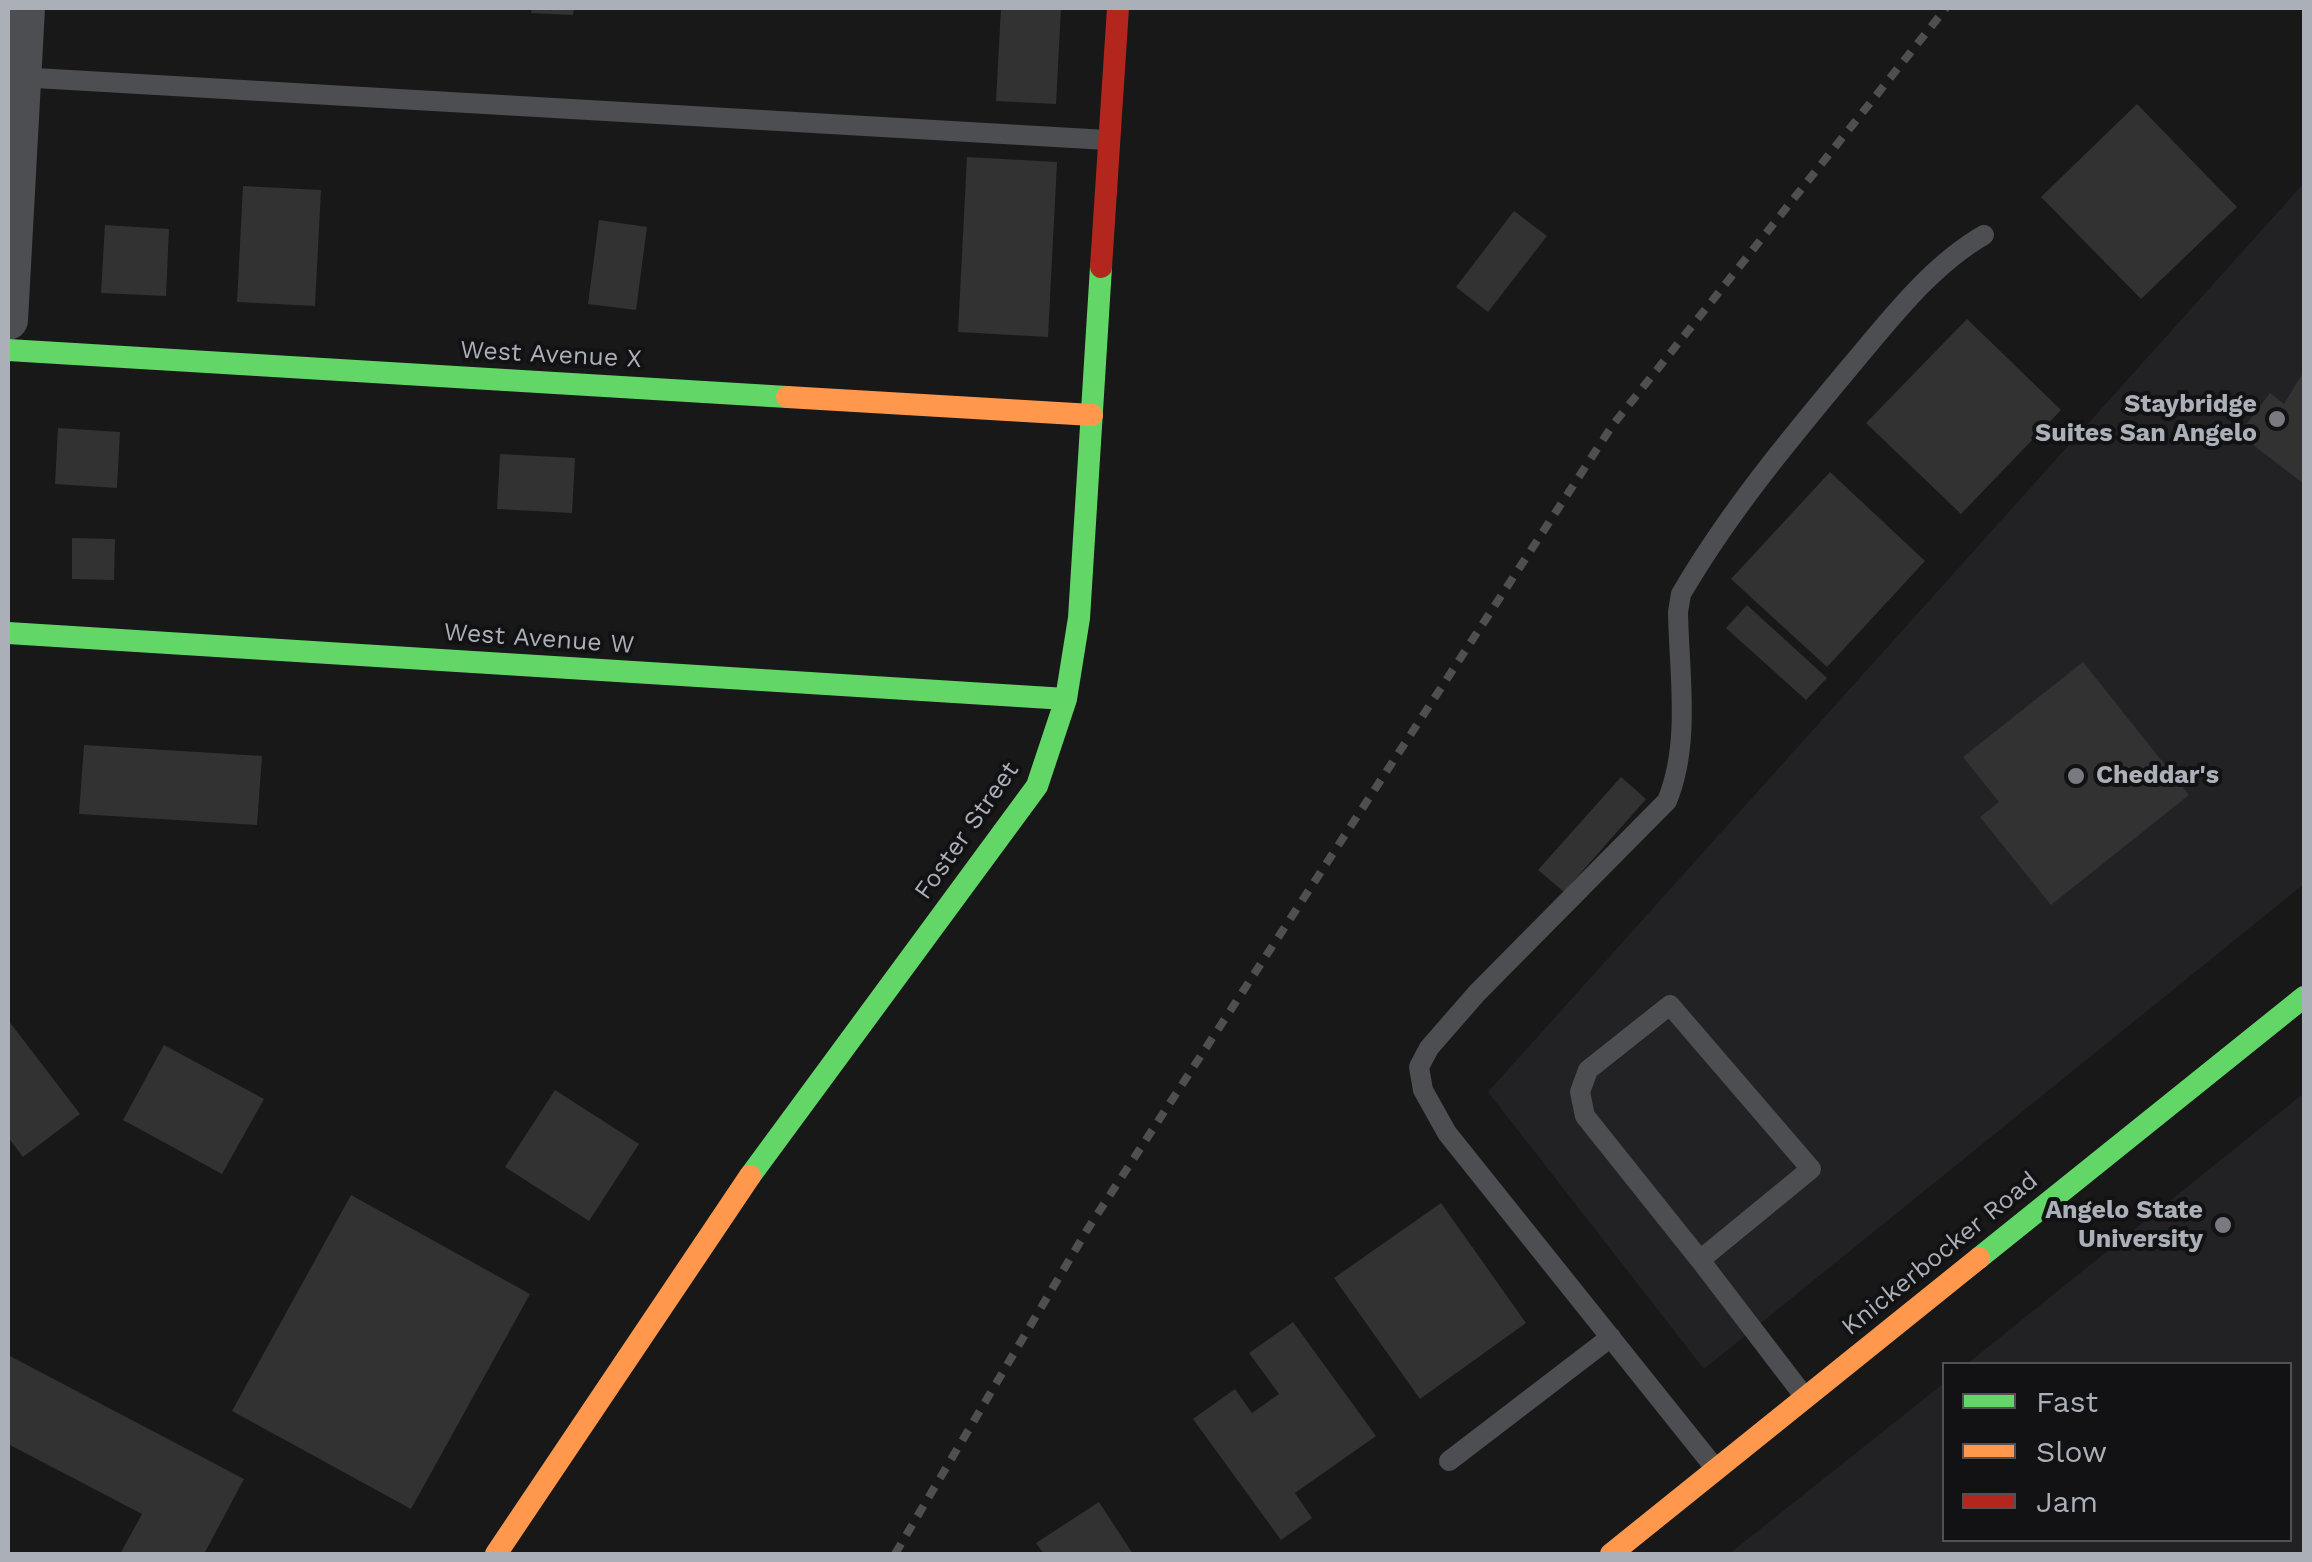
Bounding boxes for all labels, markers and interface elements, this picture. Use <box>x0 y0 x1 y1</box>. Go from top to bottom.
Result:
street label: West Avenue X <box>459 335 643 375</box>
place label: Staybridge Suites San Angelo <box>2035 390 2257 449</box>
marker: Staybridge Suites San Angelo <box>2266 408 2288 430</box>
street label: West Avenue W <box>443 617 635 661</box>
street label: Foster Street <box>909 756 1025 906</box>
place label: Cheddar's <box>2096 761 2219 791</box>
marker: Cheddar's <box>2065 765 2087 787</box>
street label: Knickerbocker Road <box>1836 1166 2044 1342</box>
place label: Angelo State University <box>2045 1196 2203 1255</box>
marker: Angelo State University <box>2212 1214 2234 1236</box>
legend <box>1942 1362 2292 1542</box>
text: Fast <box>2036 1384 2098 1419</box>
text: Slow <box>2036 1434 2107 1469</box>
text: Jam <box>2036 1484 2098 1519</box>

